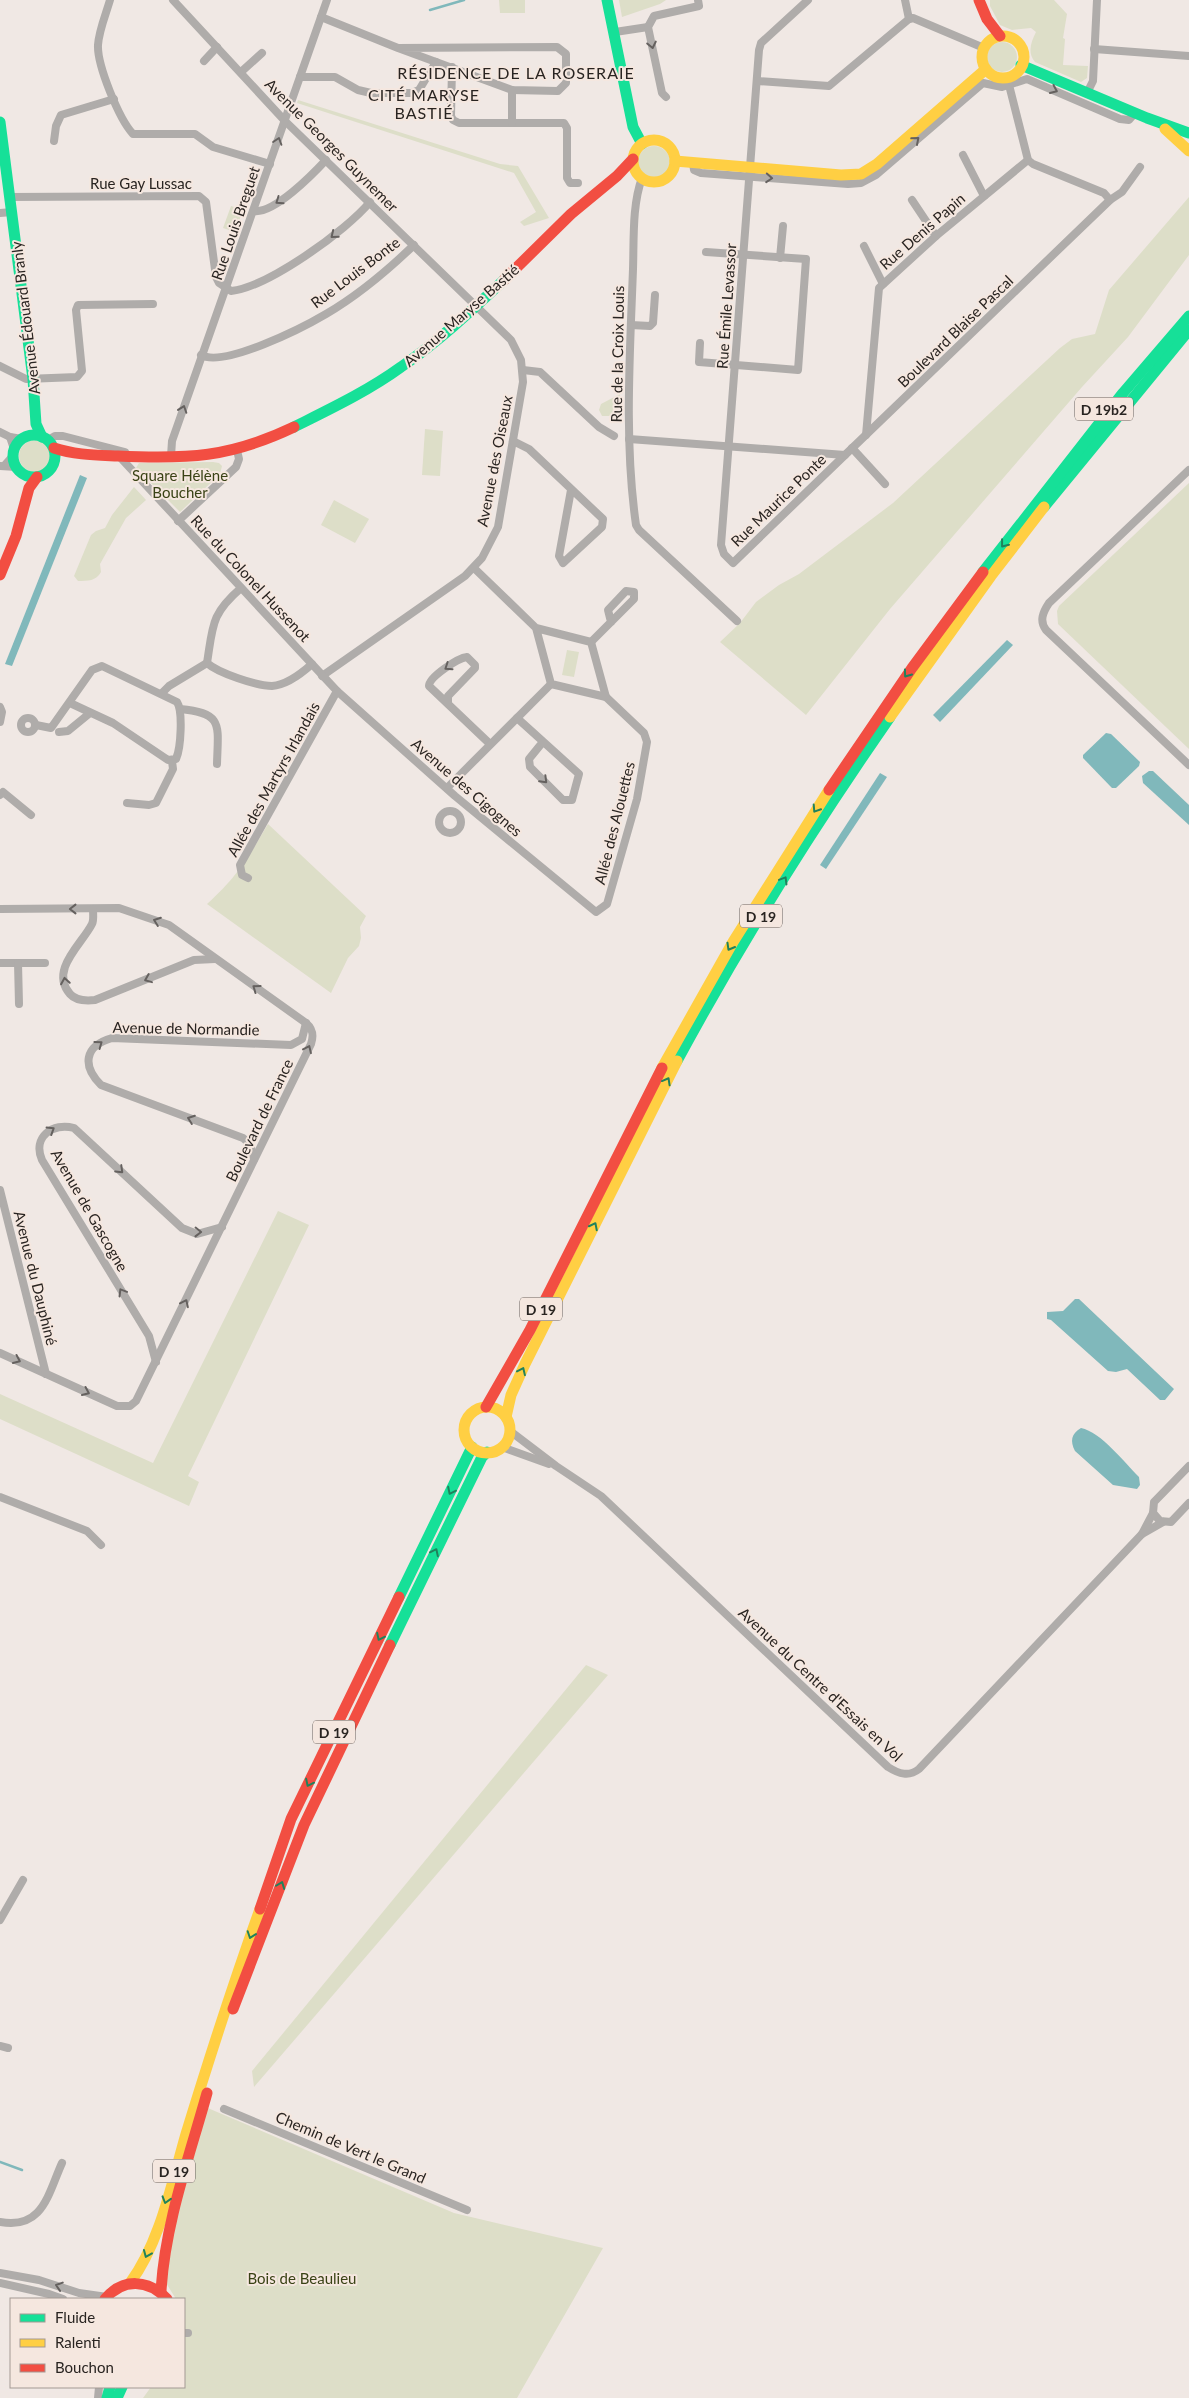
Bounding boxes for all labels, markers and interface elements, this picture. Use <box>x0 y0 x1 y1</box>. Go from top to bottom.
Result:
one-way arrow <box>646 41 657 50</box>
district label: RÉSIDENCE DE LA ROSERAIE <box>397 63 635 82</box>
street label: Avenue Georges Guynemer <box>262 75 403 216</box>
one-way arrow <box>1049 84 1058 95</box>
district label: CITÉ MARYSE BASTIÉ <box>368 85 480 122</box>
one-way arrow <box>272 137 282 145</box>
one-way arrow <box>911 137 920 146</box>
street label: Rue Louis Breguet <box>207 163 263 282</box>
one-way arrow <box>766 173 774 184</box>
street label: Rue Gay Lussac <box>90 174 192 192</box>
street label: Rue Denis Papin <box>876 189 968 273</box>
one-way arrow <box>275 195 285 204</box>
one-way arrow <box>331 229 340 237</box>
street label: Rue Louis Bonte <box>307 233 403 311</box>
street label: Avenue Édouard Branly <box>7 240 43 395</box>
street label: Rue Émile Levassor <box>713 242 739 369</box>
street label: Avenue Maryse Bastié <box>400 260 522 370</box>
street label: Boulevard Blaise Pascal <box>894 271 1016 391</box>
street label: Rue de la Croix Louis <box>607 285 627 423</box>
street label: Avenue des Oiseaux <box>472 393 516 528</box>
road number: D 19b2 <box>1075 398 1133 420</box>
one-way arrow <box>177 405 187 414</box>
street label: Rue Maurice Ponte <box>727 450 829 550</box>
park label: Square Hélène Boucher <box>132 466 228 501</box>
street label: Rue du Colonel Hussenot <box>188 511 315 646</box>
one-way arrow <box>1001 538 1009 547</box>
one-way arrow <box>444 661 454 670</box>
one-way arrow <box>904 668 912 677</box>
street label: Allée des Martyrs Irlandais <box>223 699 323 859</box>
street label: Avenue des Cigognes <box>408 734 526 840</box>
street label: Allée des Alouettes <box>590 760 638 886</box>
one-way arrow <box>538 775 547 784</box>
one-way arrow <box>813 803 822 813</box>
one-way arrow <box>777 876 787 885</box>
one-way arrow <box>69 904 77 914</box>
road number: D 19 <box>740 904 782 928</box>
one-way arrow <box>153 917 161 927</box>
one-way arrow <box>727 942 737 951</box>
one-way arrow <box>144 973 153 983</box>
one-way arrow <box>61 976 71 985</box>
one-way arrow <box>252 985 262 994</box>
street label: Avenue de Normandie <box>112 1018 260 1038</box>
one-way arrow <box>93 1042 102 1050</box>
one-way arrow <box>302 1045 313 1054</box>
street label: Boulevard de France <box>221 1056 297 1184</box>
one-way arrow <box>661 1077 671 1086</box>
one-way arrow <box>187 1115 196 1125</box>
one-way arrow <box>46 1127 55 1137</box>
street label: Avenue de Gascogne <box>48 1146 132 1274</box>
one-way arrow <box>114 1164 123 1173</box>
street label: Avenue du Dauphiné <box>11 1209 61 1347</box>
one-way arrow <box>588 1222 598 1231</box>
one-way arrow <box>194 1227 202 1237</box>
one-way arrow <box>119 1288 129 1297</box>
road number: D 19 <box>520 1298 562 1320</box>
one-way arrow <box>179 1299 189 1308</box>
one-way arrow <box>12 1354 21 1365</box>
one-way arrow <box>515 1367 526 1376</box>
one-way arrow <box>81 1385 90 1396</box>
one-way arrow <box>447 1486 457 1495</box>
one-way arrow <box>429 1548 439 1557</box>
street label: Avenue du Centre d'Essais en Vol <box>735 1603 907 1765</box>
one-way arrow <box>376 1632 386 1641</box>
road number: D 19 <box>313 1720 355 1744</box>
one-way arrow <box>305 1778 315 1787</box>
one-way arrow <box>275 1881 285 1889</box>
one-way arrow <box>246 1930 256 1939</box>
street label: Chemin de Vert le Grand <box>273 2107 429 2187</box>
road number: D 19 <box>153 2160 195 2182</box>
one-way arrow <box>161 2195 171 2204</box>
one-way arrow <box>143 2249 154 2258</box>
park label: Bois de Beaulieu <box>248 2269 356 2287</box>
one-way arrow <box>56 2282 64 2292</box>
legend <box>10 2298 185 2388</box>
text: Fluide <box>55 2308 95 2326</box>
text: Ralenti <box>55 2333 101 2351</box>
text: Bouchon <box>55 2358 114 2376</box>

